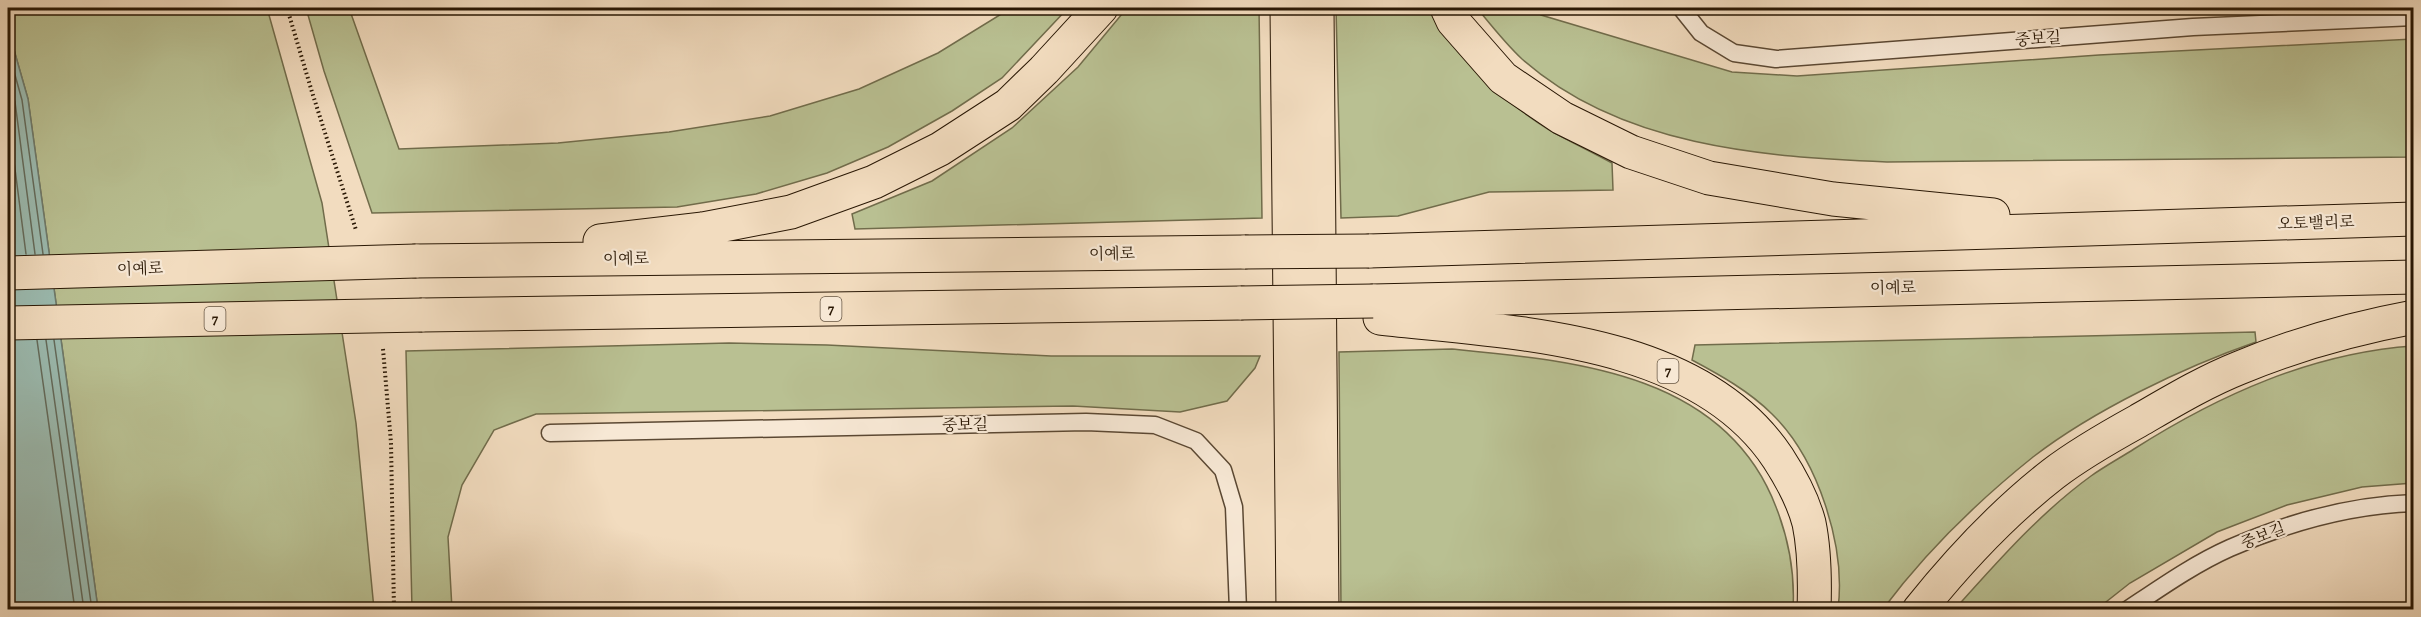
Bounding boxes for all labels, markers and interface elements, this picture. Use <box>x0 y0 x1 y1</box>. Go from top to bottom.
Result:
street label: 중보길 <box>2014 26 2062 52</box>
street label: 오토밸리로 <box>2277 211 2356 235</box>
street label: 이예로 <box>1089 243 1136 265</box>
street label: 이예로 <box>603 248 650 270</box>
street label: 이예로 <box>116 257 164 281</box>
street label: 이예로 <box>1870 277 1917 299</box>
road number: 7 <box>820 297 842 321</box>
road number: 7 <box>204 307 226 331</box>
road number: 7 <box>1658 359 1678 383</box>
street label: 중보길 <box>942 414 988 436</box>
street label: 중보길 <box>2237 517 2289 555</box>

